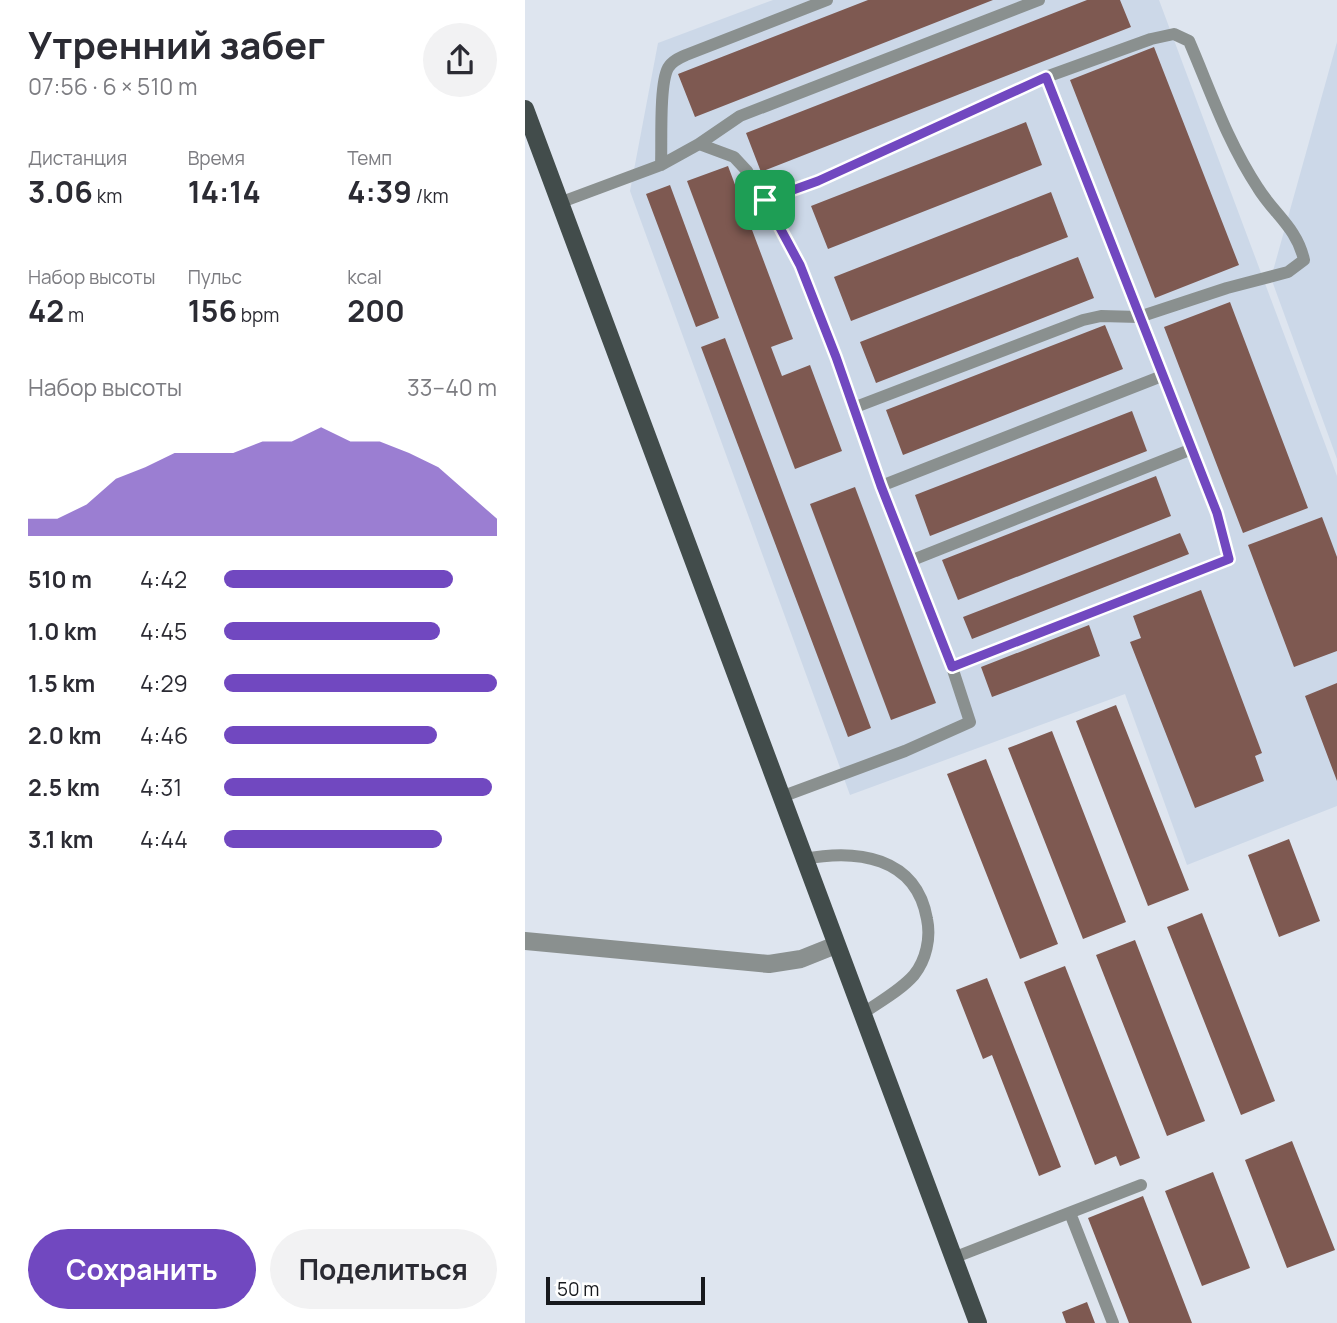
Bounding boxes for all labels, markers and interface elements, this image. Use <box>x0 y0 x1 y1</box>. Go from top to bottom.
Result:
text: Утренний забег <box>28 18 325 70</box>
button: share <box>423 23 497 97</box>
text: 07:56 · 6 × 510 m <box>28 70 198 102</box>
text: Дистанция <box>28 145 127 171</box>
text: Время <box>188 145 245 171</box>
text: Темп <box>347 145 392 171</box>
pin <box>735 170 795 230</box>
text: 3.06 <box>28 171 93 212</box>
text: 14:14 <box>188 171 261 212</box>
text: 4:39 <box>347 171 412 212</box>
icon: arrive <box>746 181 784 219</box>
text: km <box>93 183 122 209</box>
text: /km <box>412 183 449 209</box>
text: Набор высоты <box>28 264 155 290</box>
text: Пульс <box>188 264 242 290</box>
text: kcal <box>347 264 382 290</box>
text: 42 <box>28 290 64 331</box>
text: 156 <box>188 290 237 331</box>
text: 200 <box>347 290 405 331</box>
text: m <box>64 302 84 328</box>
text: bpm <box>237 302 279 328</box>
text: Набор высоты <box>28 371 182 403</box>
text: 33–40 m <box>407 371 497 403</box>
text: 510 m <box>28 563 92 595</box>
text: 4:42 <box>140 563 187 595</box>
text: 1.0 km <box>28 615 97 647</box>
text: 4:45 <box>140 615 187 647</box>
text: 1.5 km <box>28 667 95 699</box>
text: 4:29 <box>140 667 188 699</box>
text: 2.0 km <box>28 719 101 751</box>
text: 4:46 <box>140 719 188 751</box>
text: 2.5 km <box>28 771 100 803</box>
text: 4:31 <box>140 771 182 803</box>
text: 3.1 km <box>28 823 93 855</box>
text: 4:44 <box>140 823 188 855</box>
button: Сохранить <box>28 1229 256 1309</box>
button: Поделиться <box>270 1229 497 1309</box>
scale bar <box>546 1274 705 1306</box>
text: 50 m <box>557 1276 599 1302</box>

